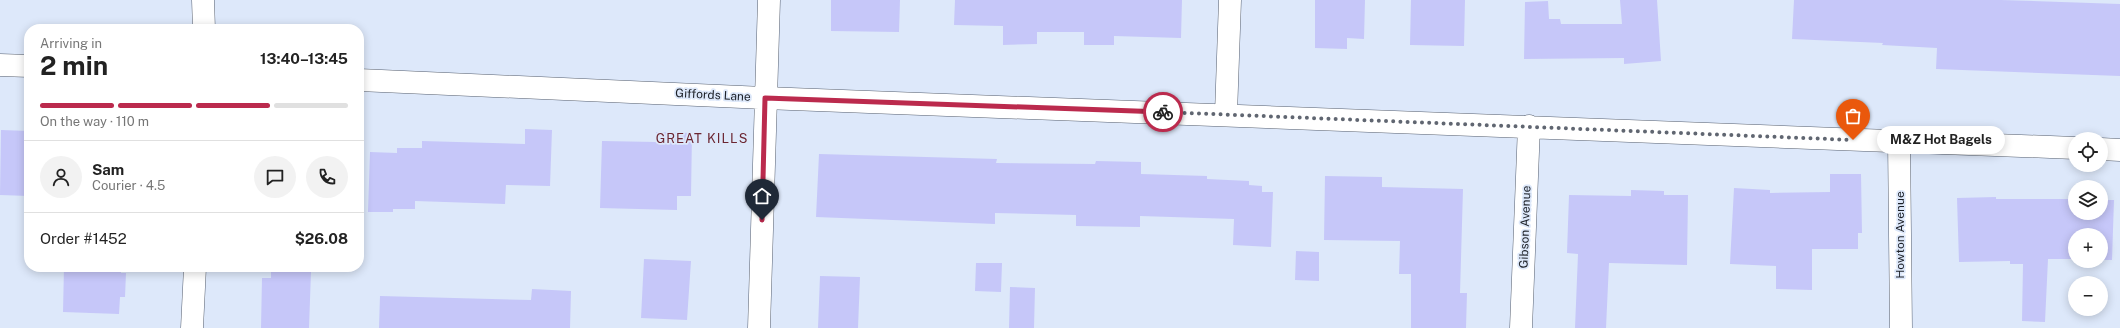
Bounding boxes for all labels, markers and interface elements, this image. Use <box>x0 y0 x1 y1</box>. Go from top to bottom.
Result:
text: Arriving in <box>40 36 102 51</box>
text: 2 min <box>40 50 108 81</box>
text: 13:40–13:45 <box>260 50 348 67</box>
street label: Giffords Lane <box>675 86 751 104</box>
courier <box>1143 92 1183 132</box>
pin <box>1836 99 1870 140</box>
icon: bike <box>1152 101 1174 123</box>
icon: bag <box>1842 105 1864 127</box>
text: On the way · 110 m <box>40 114 149 129</box>
callout: M&Z Hot Bagels <box>1877 126 2005 154</box>
district label: GREAT KILLS <box>656 131 748 146</box>
text: M&Z Hot Bagels <box>1890 132 1992 147</box>
map controls <box>2068 132 2108 316</box>
button: locate <box>2068 132 2108 172</box>
button: person <box>40 156 82 198</box>
button: chat <box>254 156 296 198</box>
button: phone <box>306 156 348 198</box>
text: Sam <box>92 161 124 178</box>
text: Courier · 4.5 <box>92 178 165 193</box>
pin <box>745 179 779 220</box>
button: layers <box>2068 180 2108 220</box>
icon: home <box>751 185 773 207</box>
street label: Gibson Avenue <box>1517 185 1533 269</box>
street label: Howton Avenue <box>1893 191 1907 279</box>
button: + <box>2068 228 2108 268</box>
text: Order #1452 <box>40 230 127 247</box>
text: $26.08 <box>295 230 348 247</box>
button: − <box>2068 276 2108 316</box>

